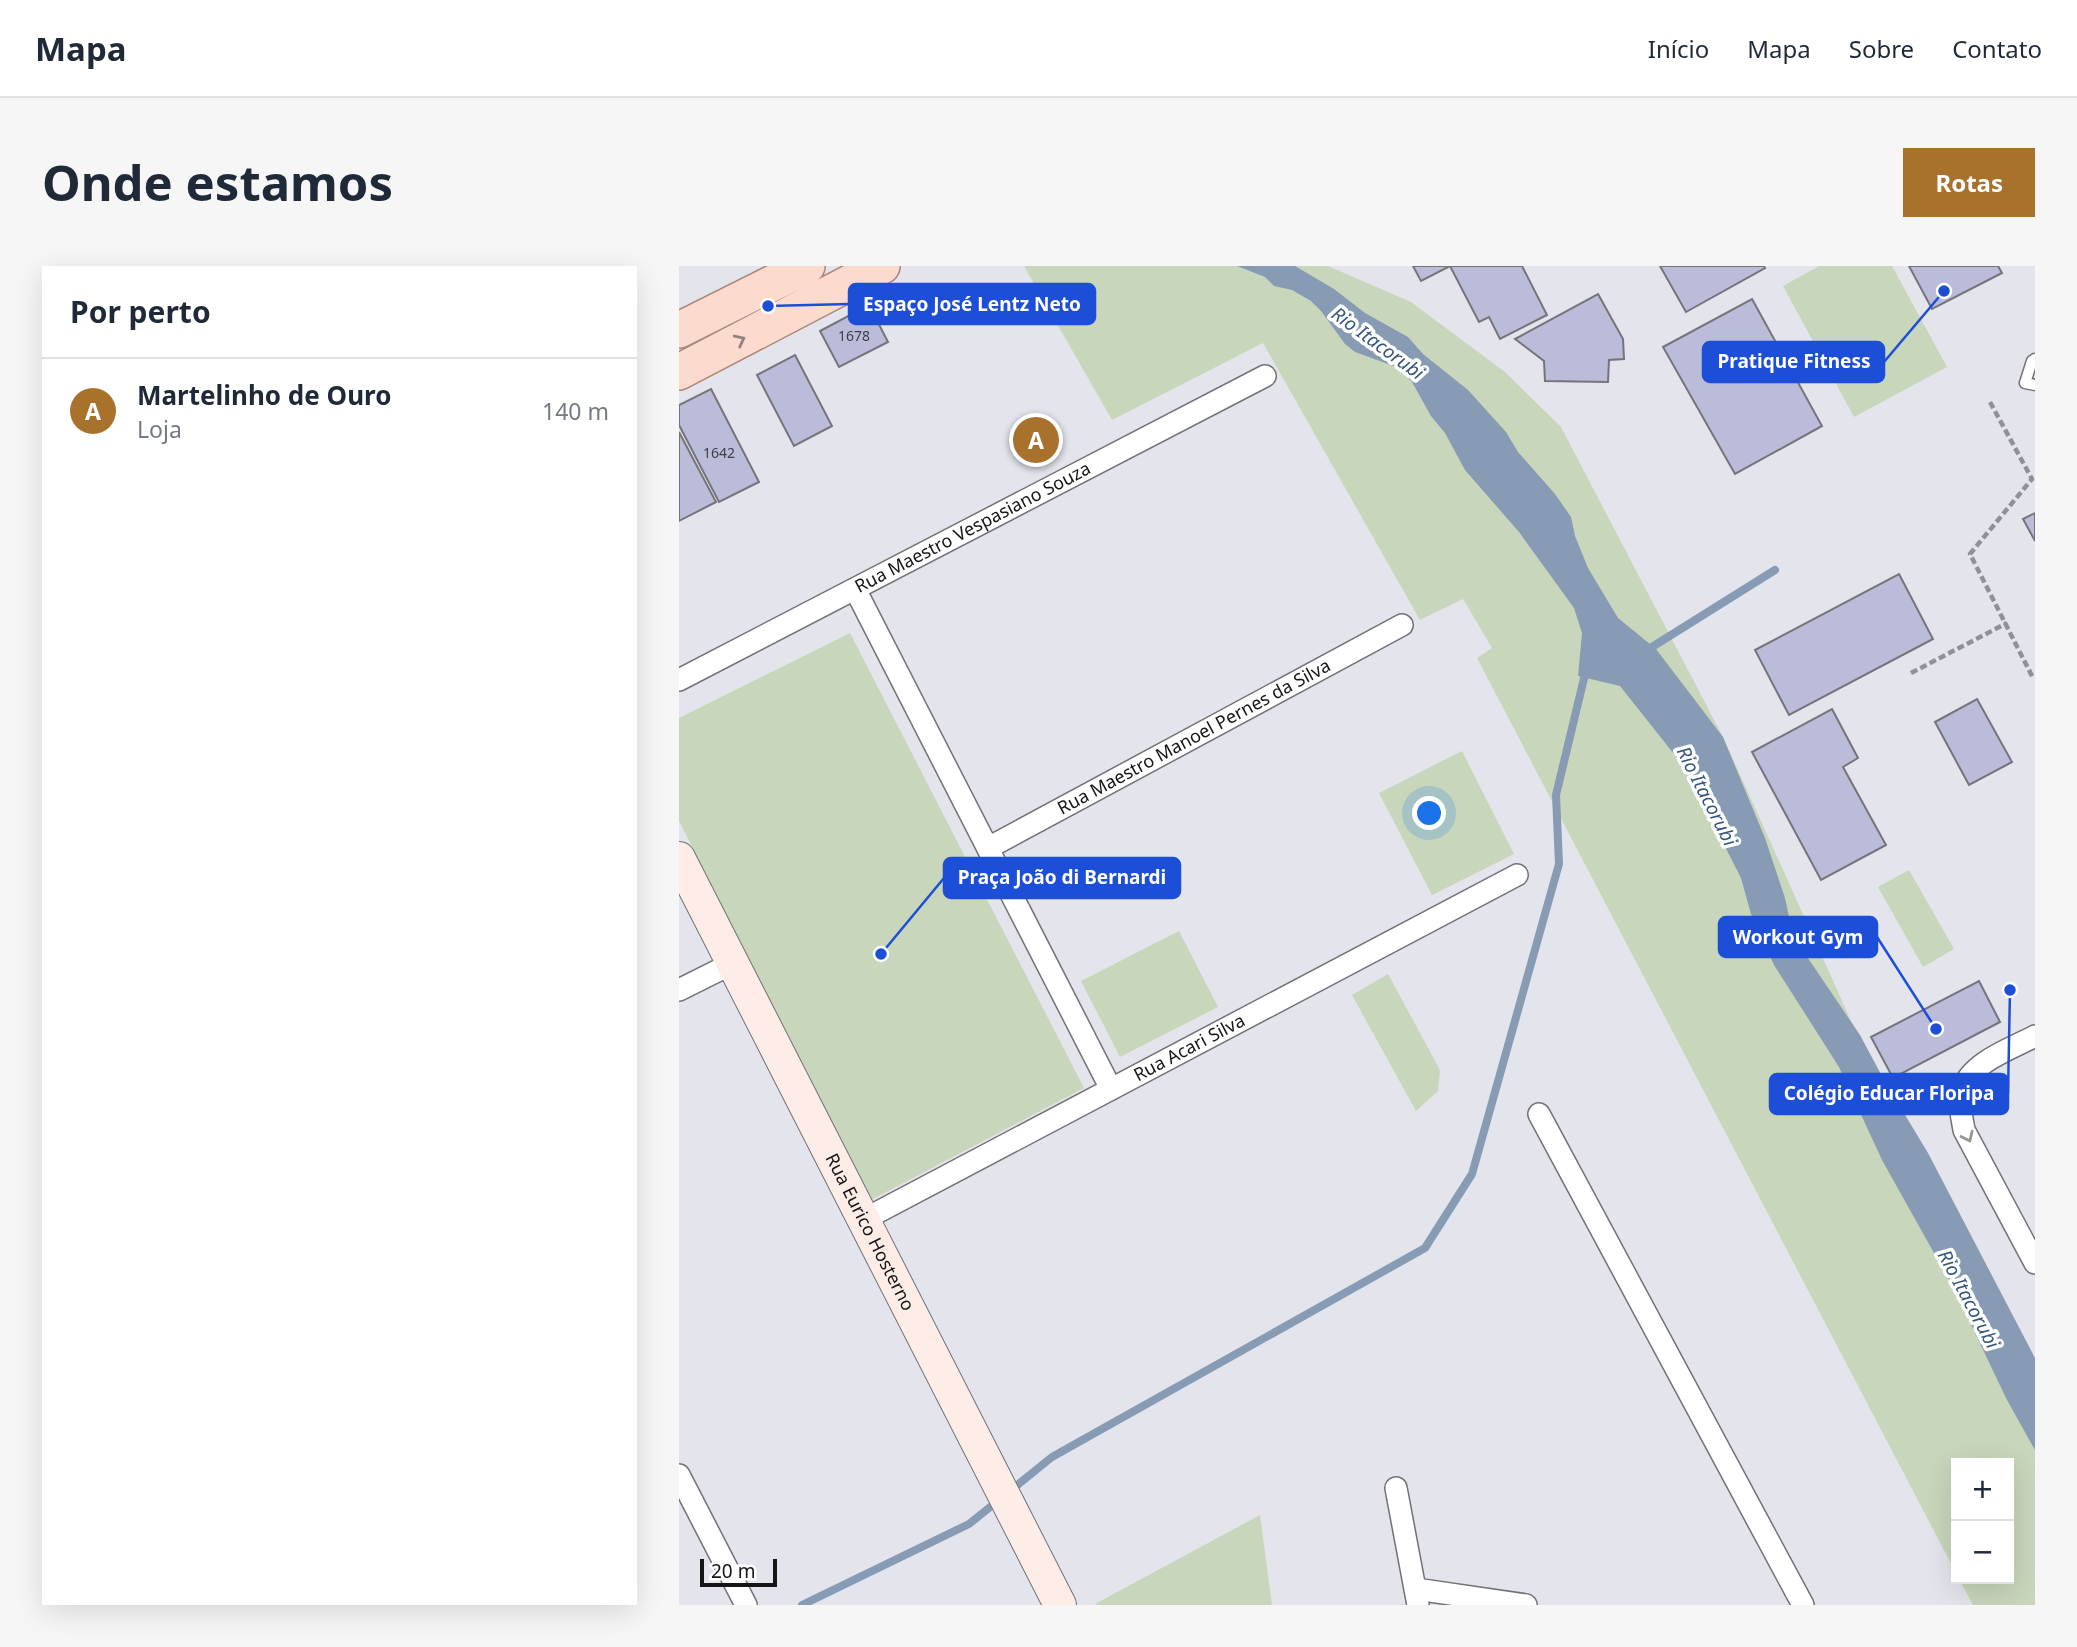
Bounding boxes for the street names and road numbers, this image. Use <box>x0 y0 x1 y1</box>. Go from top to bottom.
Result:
street label: Rua Maestro Vespasiano Souza <box>850 456 1094 598</box>
street label: Rua Maestro Manoel Pernes da Silva <box>1053 653 1334 819</box>
street label: Rua Acari Silva <box>1129 1008 1249 1086</box>
street label: Rua Eurico Hosterno <box>821 1149 921 1314</box>

